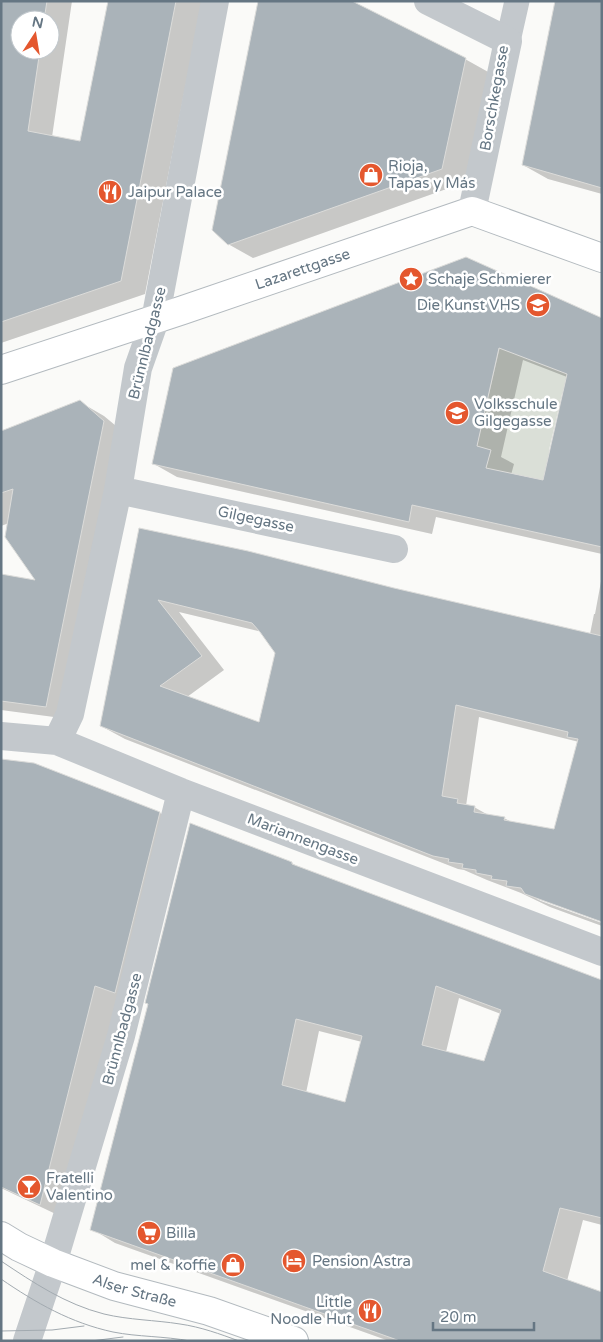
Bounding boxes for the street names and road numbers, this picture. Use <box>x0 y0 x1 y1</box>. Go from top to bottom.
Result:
street label: Borschkegasse <box>476 44 512 152</box>
street label: Lazarettgasse <box>253 244 352 294</box>
street label: Brünnlbadgasse <box>124 285 170 401</box>
street label: Gilgegasse <box>216 502 296 536</box>
street label: Mariannengasse <box>245 810 361 868</box>
street label: Brünnlbadgasse <box>98 971 146 1087</box>
street label: Alser Straße <box>90 1270 179 1311</box>

